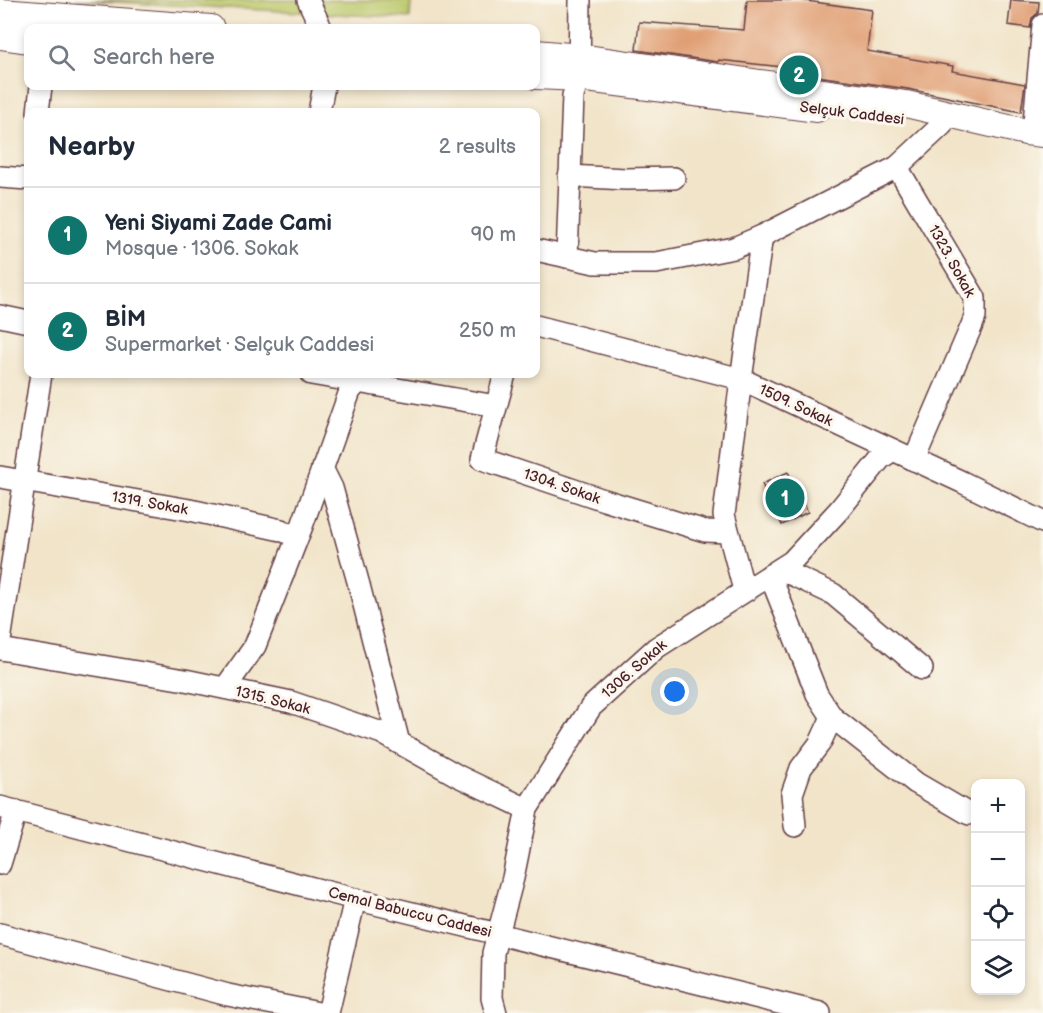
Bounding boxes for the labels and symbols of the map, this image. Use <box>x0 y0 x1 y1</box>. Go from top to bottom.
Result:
pin: 2 <box>780 52 818 98</box>
street label: Selçuk Caddesi <box>799 98 905 129</box>
street label: 1323. Sokak <box>924 222 980 301</box>
street label: 1509. Sokak <box>756 380 836 431</box>
street label: 1304. Sokak <box>521 464 603 509</box>
pin: 1 <box>766 476 804 520</box>
street label: 1319. Sokak <box>110 487 190 520</box>
street label: 1306. Sokak <box>598 635 671 703</box>
your location <box>660 677 689 706</box>
street label: 1315. Sokak <box>233 682 313 719</box>
street label: Cemal Babuccu Caddesi <box>326 883 494 942</box>

